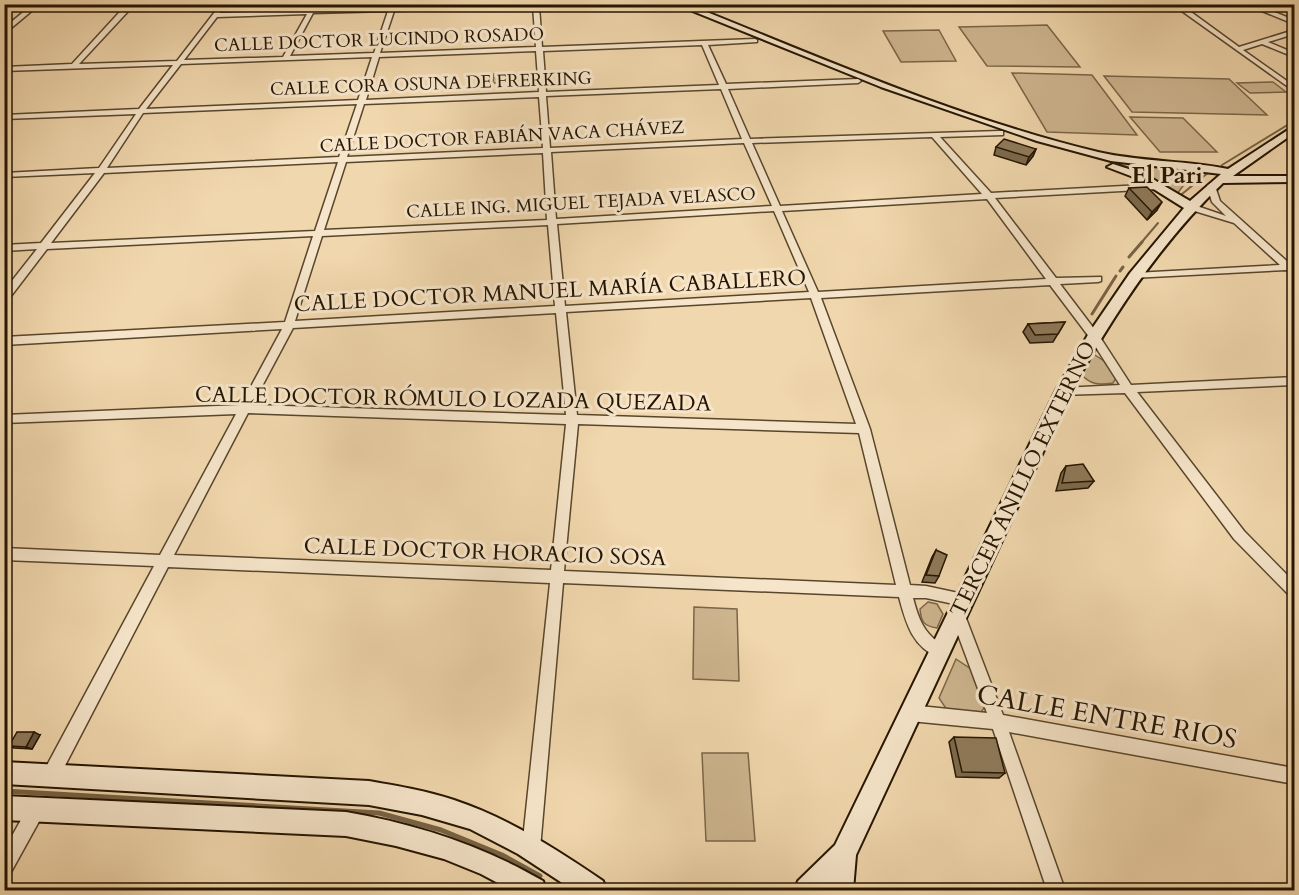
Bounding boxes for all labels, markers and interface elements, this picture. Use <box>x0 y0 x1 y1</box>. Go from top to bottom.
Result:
street label: CALLE DOCTOR LUCINDO ROSADO <box>214 22 544 58</box>
street label: CALLE CORA OSUNA DE FRERKING <box>270 66 592 102</box>
street label: CALLE DOCTOR FABIÁN VACA CHÁVEZ <box>319 115 685 159</box>
district label: El Pari <box>1131 159 1203 192</box>
street label: CALLE ING. MIGUEL TEJADA VELASCO <box>406 181 756 225</box>
street label: CALLE DOCTOR MANUEL MARÍA CABALLERO <box>293 263 807 319</box>
street label: TERCER ANILLO EXTERNO <box>943 336 1103 622</box>
street label: CALLE DOCTOR RÓMULO LOZADA QUEZADA <box>195 379 712 419</box>
street label: CALLE DOCTOR HORACIO SOSA <box>303 531 667 573</box>
street label: CALLE ENTRE RIOS <box>974 676 1240 758</box>

